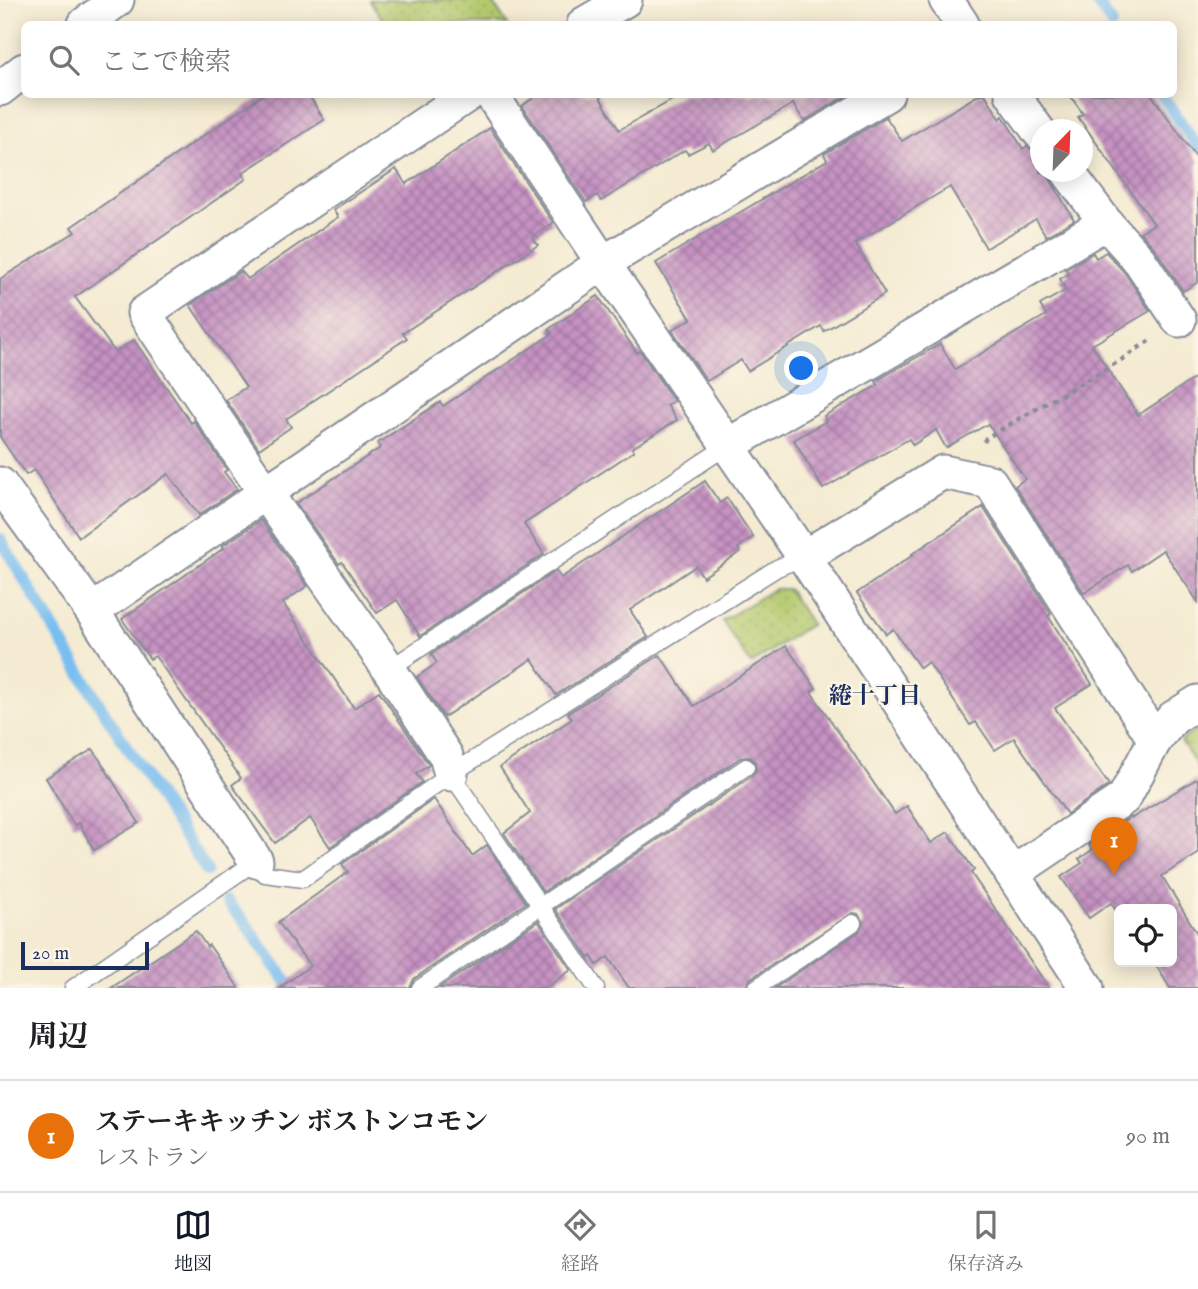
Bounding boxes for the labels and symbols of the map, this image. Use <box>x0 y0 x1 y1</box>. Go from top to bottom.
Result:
north arrow <box>1030 119 1093 182</box>
your location <box>784 351 818 385</box>
district label: 綣十丁目 <box>829 682 921 711</box>
pin: 1 <box>1091 817 1137 875</box>
scale bar <box>21 939 149 971</box>

